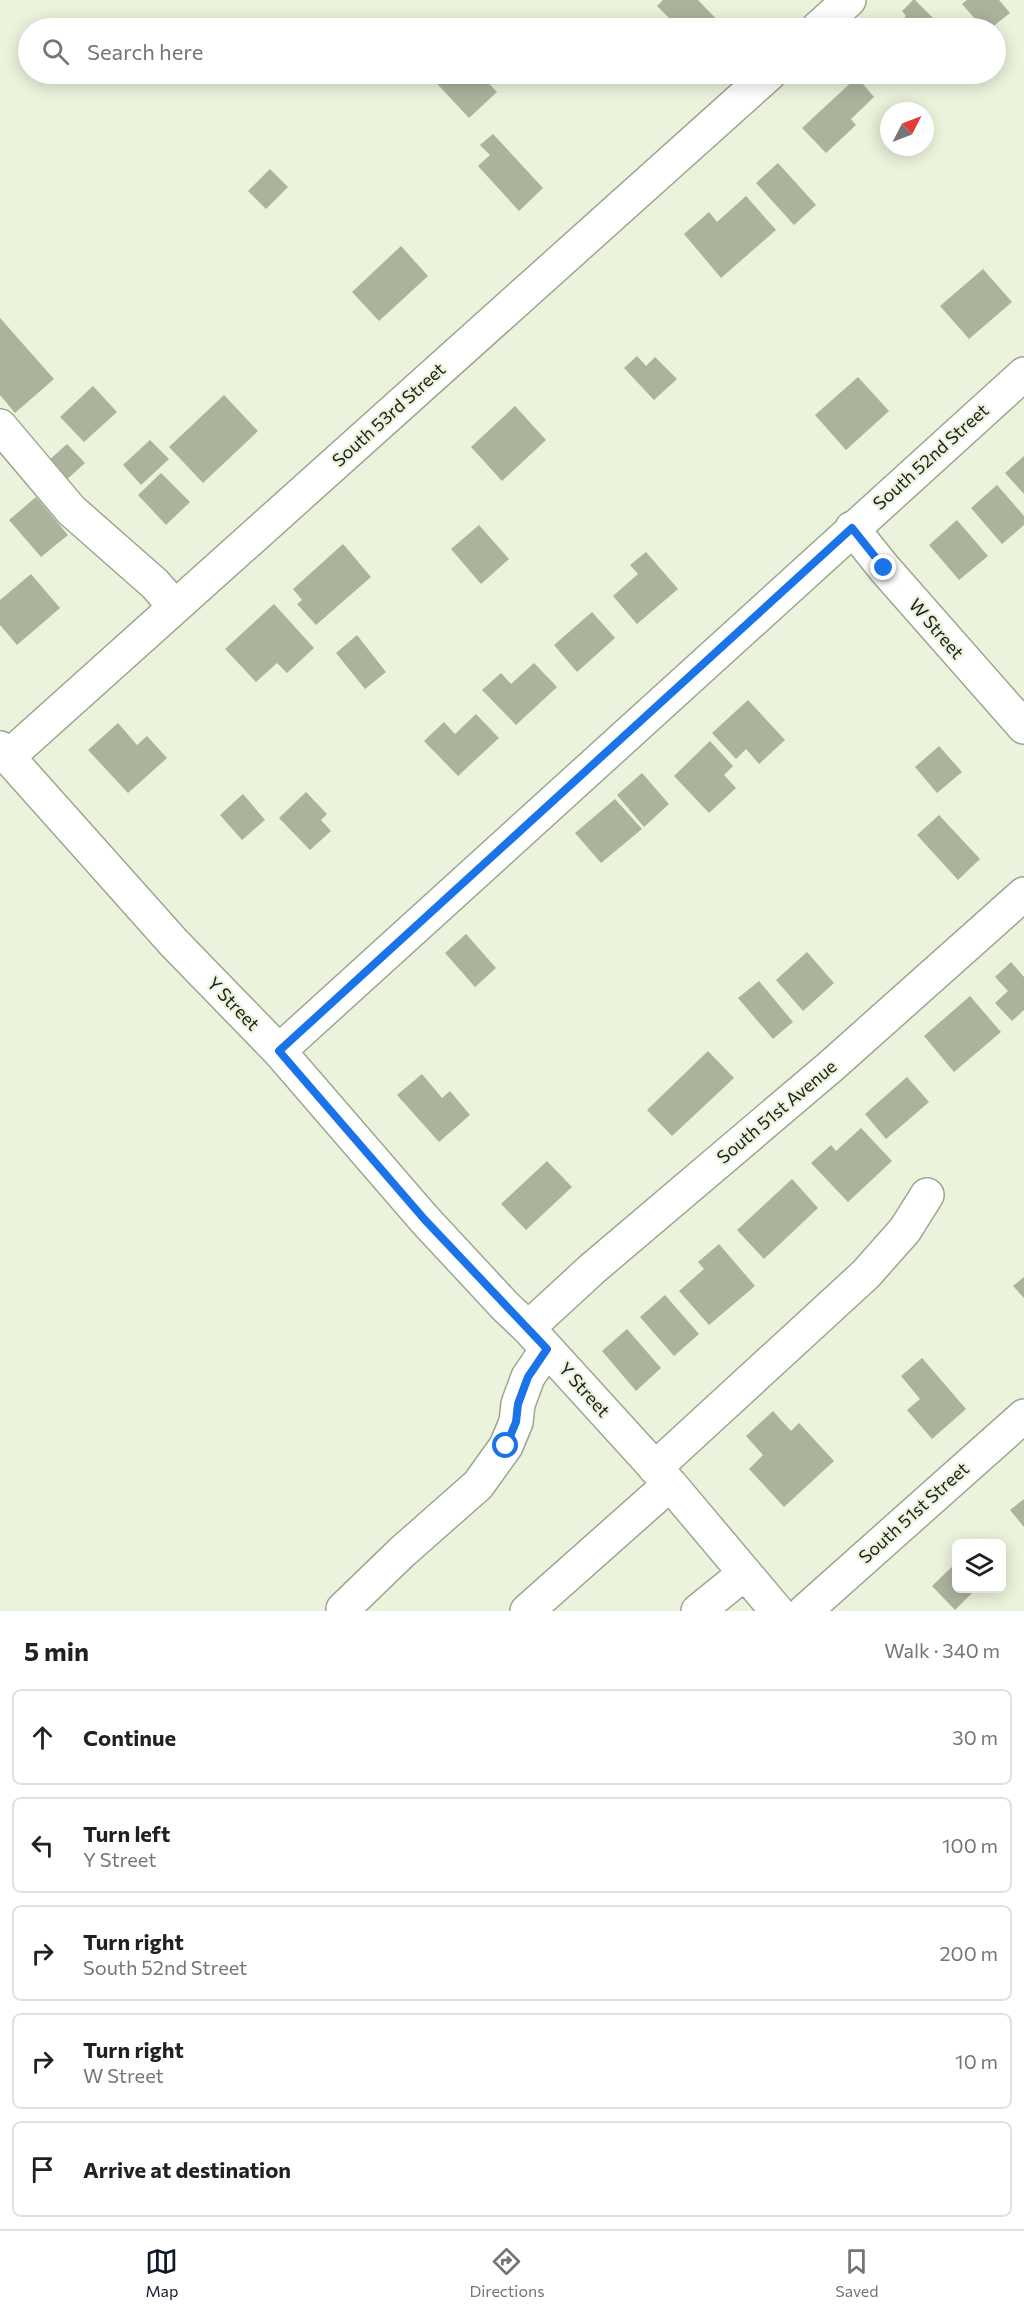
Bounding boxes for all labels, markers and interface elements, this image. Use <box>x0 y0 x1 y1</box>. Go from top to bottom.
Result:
search box <box>18 18 1006 84</box>
icon: search <box>39 35 72 68</box>
text: Search here <box>87 38 203 65</box>
north arrow <box>880 102 934 156</box>
street label: South 53rd Street <box>327 358 449 471</box>
street label: South 52nd Street <box>868 399 993 514</box>
route end <box>870 554 896 580</box>
street label: W Street <box>905 594 969 663</box>
street label: Y Street <box>203 972 265 1035</box>
street label: South 51st Avenue <box>712 1055 841 1168</box>
street label: Y Street <box>554 1357 615 1421</box>
route start <box>492 1432 518 1458</box>
street label: South 51st Street <box>854 1457 973 1567</box>
map controls <box>952 1539 1006 1593</box>
button: layers <box>952 1539 1006 1593</box>
text: 5 min <box>24 1635 89 1666</box>
text: Walk · 340 m <box>884 1638 1000 1662</box>
icon: ahead <box>26 1721 59 1754</box>
text: Continue <box>83 1724 176 1751</box>
text: 30 m <box>952 1725 998 1749</box>
text: Turn left <box>83 1820 170 1847</box>
icon: left <box>26 1829 59 1862</box>
text: 100 m <box>942 1833 998 1857</box>
text: Y Street <box>83 1847 156 1871</box>
text: Turn right <box>83 1928 184 1955</box>
icon: right <box>26 1937 59 1970</box>
text: 200 m <box>940 1941 998 1965</box>
text: South 52nd Street <box>83 1955 247 1979</box>
text: Turn right <box>83 2036 184 2063</box>
icon: right <box>26 2045 59 2078</box>
text: 10 m <box>955 2049 998 2073</box>
text: W Street <box>83 2063 164 2087</box>
icon: arrive <box>26 2153 59 2186</box>
text: Arrive at destination <box>83 2156 291 2183</box>
tab: Map <box>145 2245 178 2300</box>
tab: Directions <box>469 2245 544 2300</box>
tab: Saved <box>835 2245 879 2300</box>

